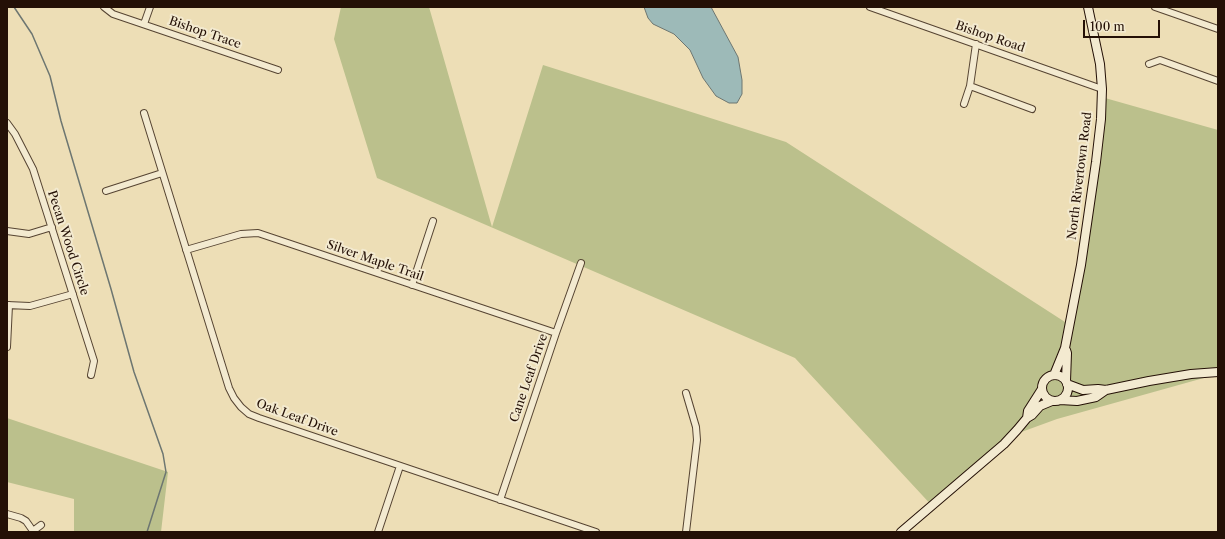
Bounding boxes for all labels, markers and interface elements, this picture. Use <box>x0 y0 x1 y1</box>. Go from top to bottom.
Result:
scale bar <box>1085 12 1162 38</box>
street label: Bishop Trace <box>167 14 243 52</box>
street label: Bishop Road <box>953 18 1027 56</box>
text: 100 m <box>1090 19 1125 34</box>
street label: North Rivertown Road <box>1065 111 1095 241</box>
street label: Pecan Wood Circle <box>44 189 92 297</box>
street label: Silver Maple Trail <box>325 238 425 284</box>
street label: Cane Leaf Drive <box>507 332 551 424</box>
street label: Oak Leaf Drive <box>254 397 340 439</box>

